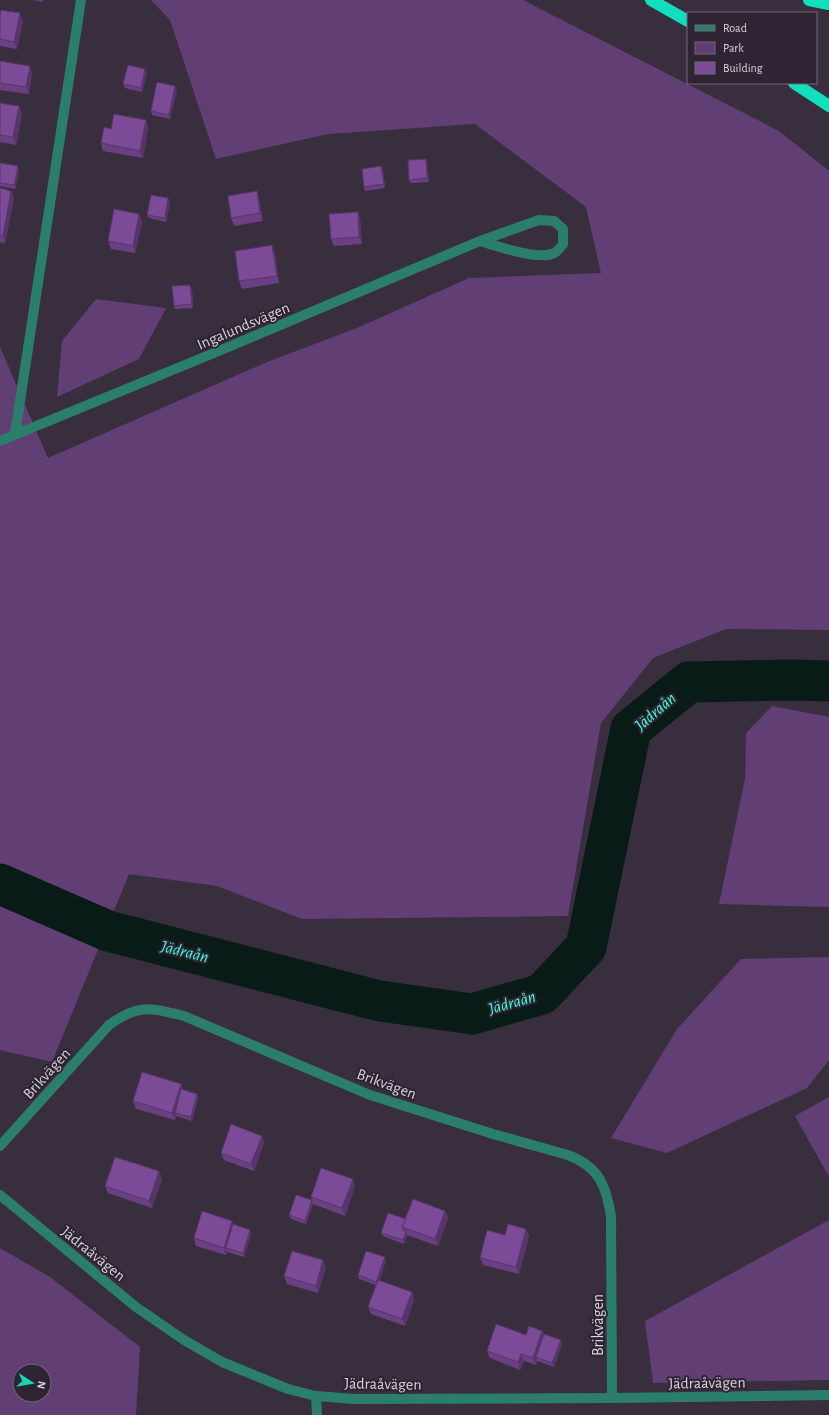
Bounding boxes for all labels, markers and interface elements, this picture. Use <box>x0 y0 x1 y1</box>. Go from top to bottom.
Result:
legend <box>687 12 817 84</box>
text: Road <box>723 22 747 34</box>
text: Park <box>723 42 744 54</box>
text: Building <box>723 62 763 74</box>
street label: Ingalundsvägen <box>195 299 292 353</box>
water label: Jädraån <box>631 689 679 734</box>
water label: Jädraån <box>159 937 210 966</box>
water label: Jädraån <box>486 988 538 1018</box>
street label: Brikvägen <box>20 1045 73 1102</box>
street label: Brikvägen <box>355 1066 419 1102</box>
street label: Jädraåvägen <box>58 1223 128 1284</box>
street label: Brikvägen <box>590 1294 606 1356</box>
north arrow <box>12 1363 52 1403</box>
street label: Jädraåvägen <box>668 1374 746 1392</box>
street label: Jädraåvägen <box>344 1375 422 1393</box>
text: N <box>35 1380 47 1390</box>

